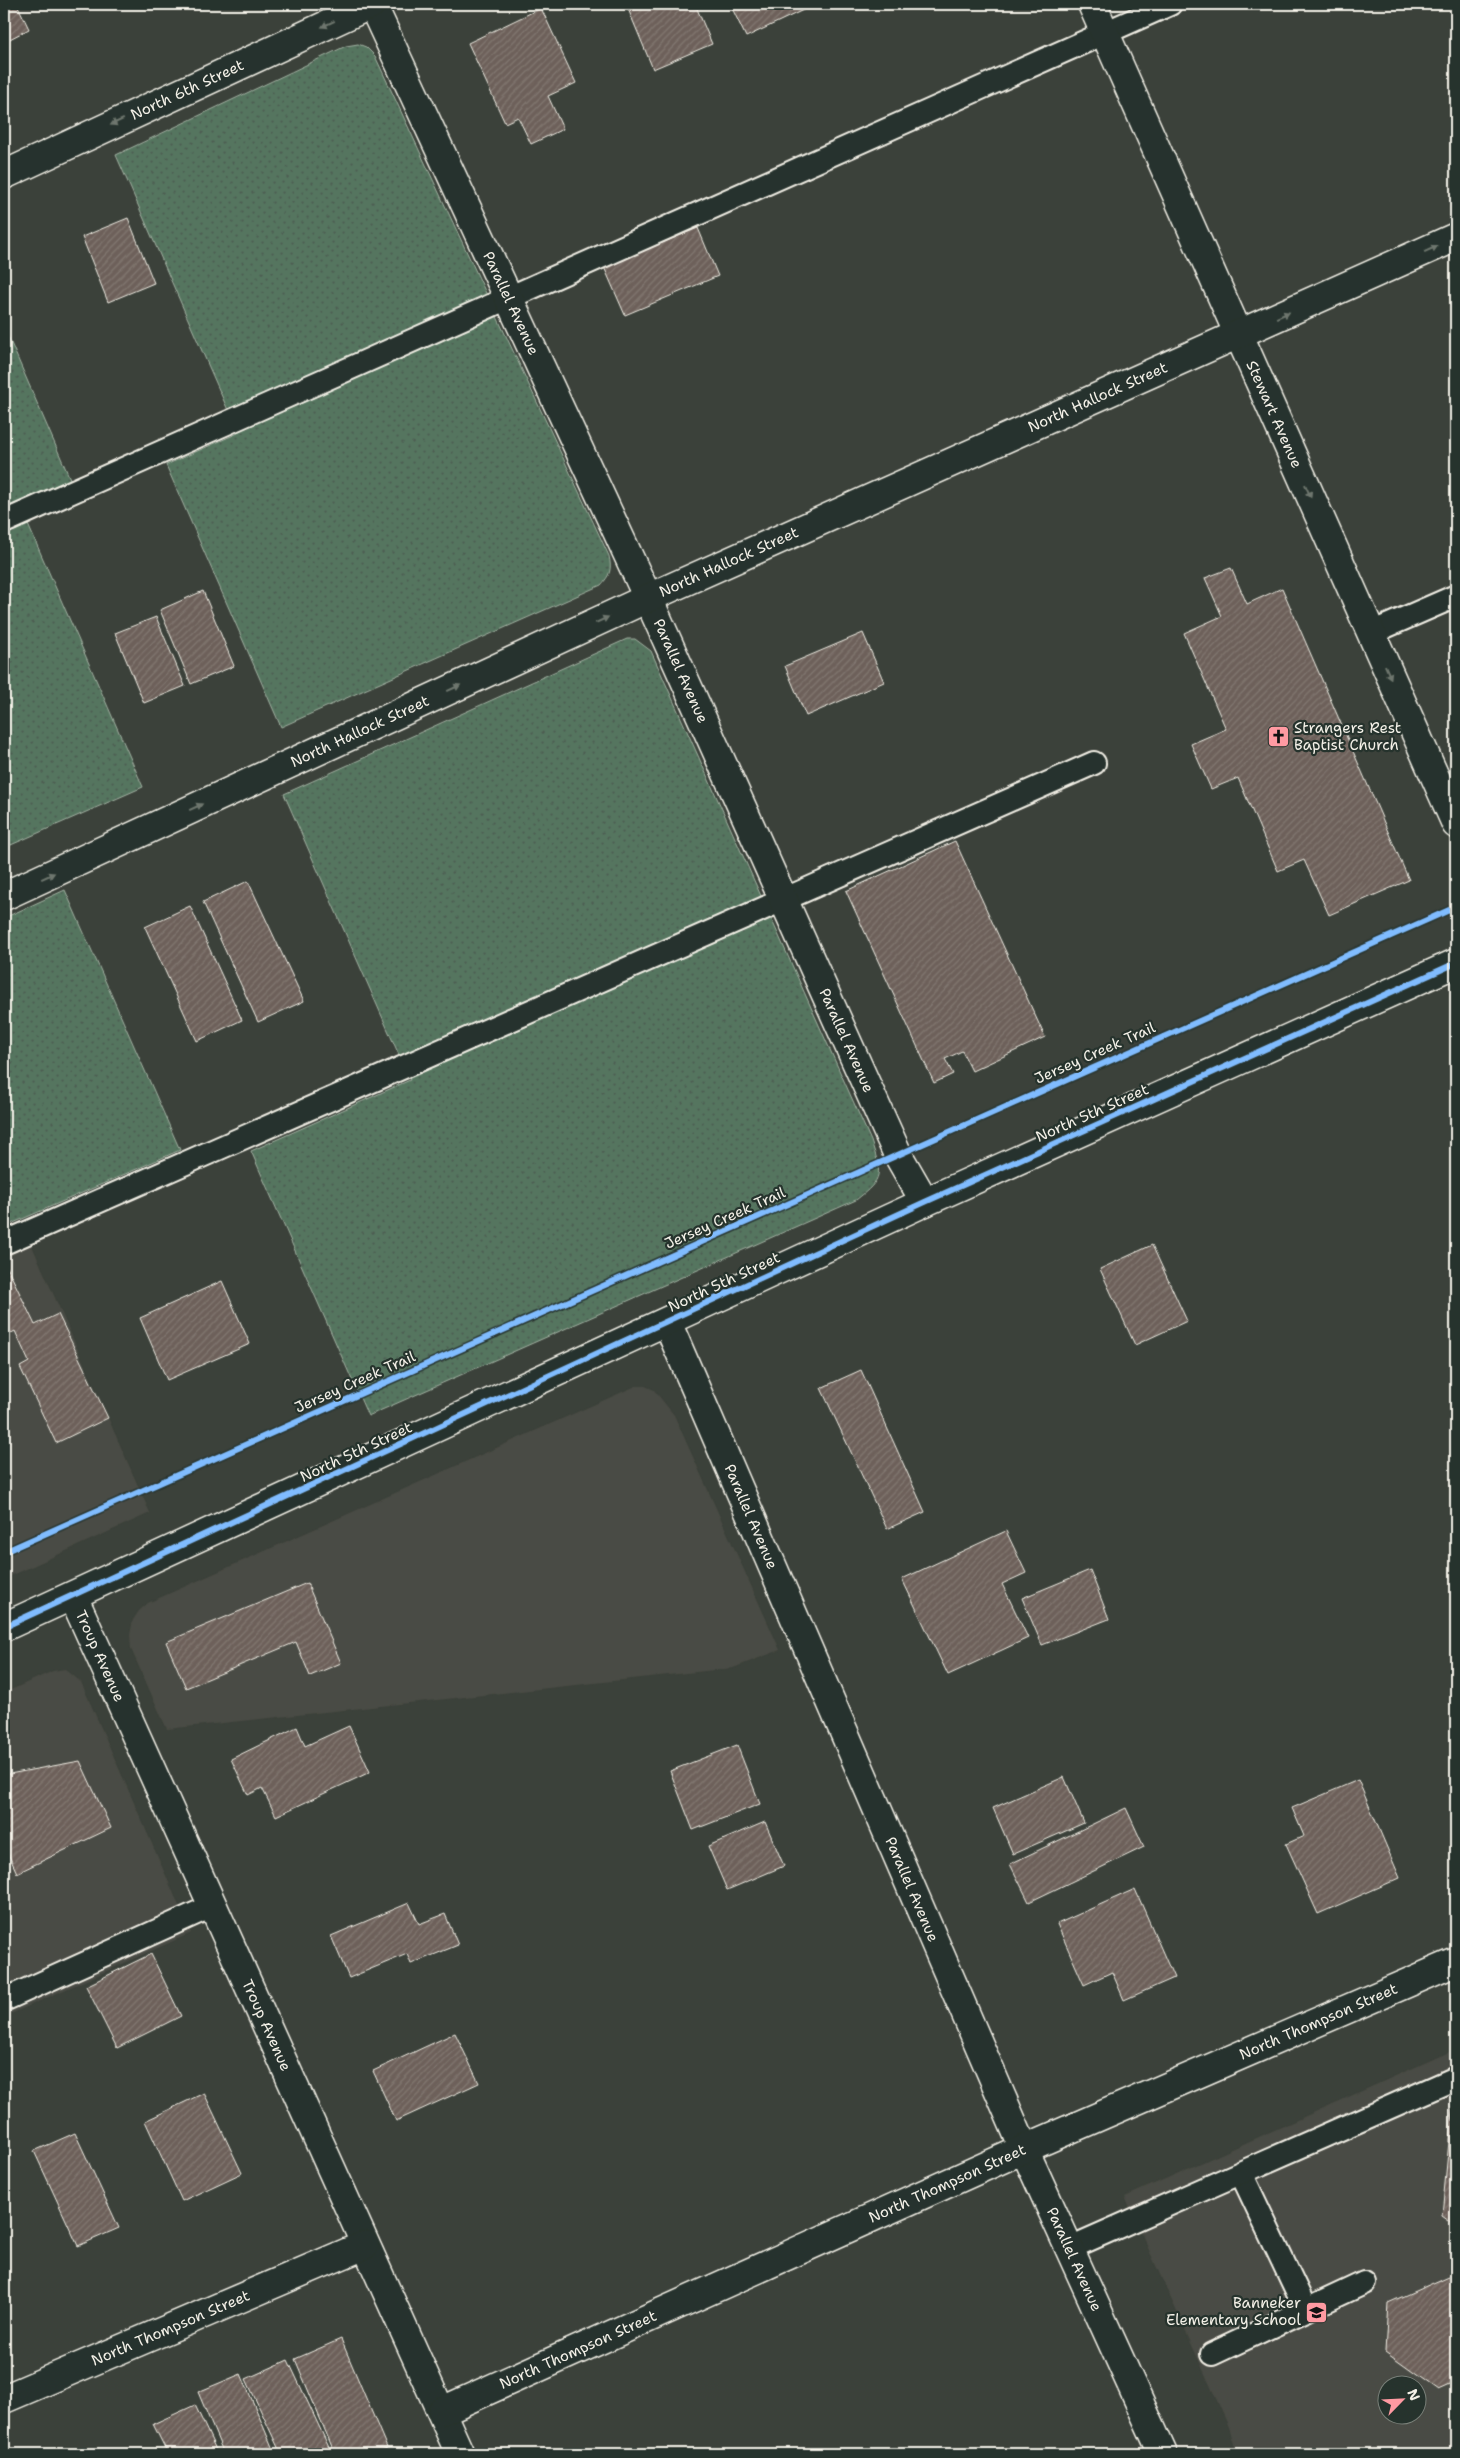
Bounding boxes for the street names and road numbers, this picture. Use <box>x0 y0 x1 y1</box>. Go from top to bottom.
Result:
street label: North 6th Street <box>127 55 247 125</box>
street label: Parallel Avenue <box>478 248 544 358</box>
street label: North Hallock Street <box>1025 357 1170 437</box>
street label: Stewart Avenue <box>1242 357 1307 471</box>
street label: North Hallock Street <box>656 522 802 602</box>
street label: Parallel Avenue <box>649 616 713 726</box>
street label: North Hallock Street <box>287 691 432 772</box>
street label: Parallel Avenue <box>814 985 879 1096</box>
street label: Jersey Creek Trail <box>1031 1017 1159 1089</box>
street label: North 5th Street <box>1032 1079 1152 1147</box>
street label: Jersey Creek Trail <box>661 1182 789 1254</box>
street label: North 5th Street <box>665 1247 783 1317</box>
street label: Jersey Creek Trail <box>291 1346 419 1418</box>
street label: North 5th Street <box>297 1417 415 1487</box>
street label: Parallel Avenue <box>720 1461 782 1572</box>
street label: Troup Avenue <box>71 1607 130 1705</box>
street label: Parallel Avenue <box>880 1834 943 1945</box>
street label: Troup Avenue <box>237 1976 296 2074</box>
street label: North Thompson Street <box>1236 1979 1401 2065</box>
street label: North Thompson Street <box>865 2139 1029 2228</box>
street label: Parallel Avenue <box>1042 2204 1107 2315</box>
street label: North Thompson Street <box>88 2285 253 2371</box>
street label: North Thompson Street <box>496 2306 660 2394</box>

